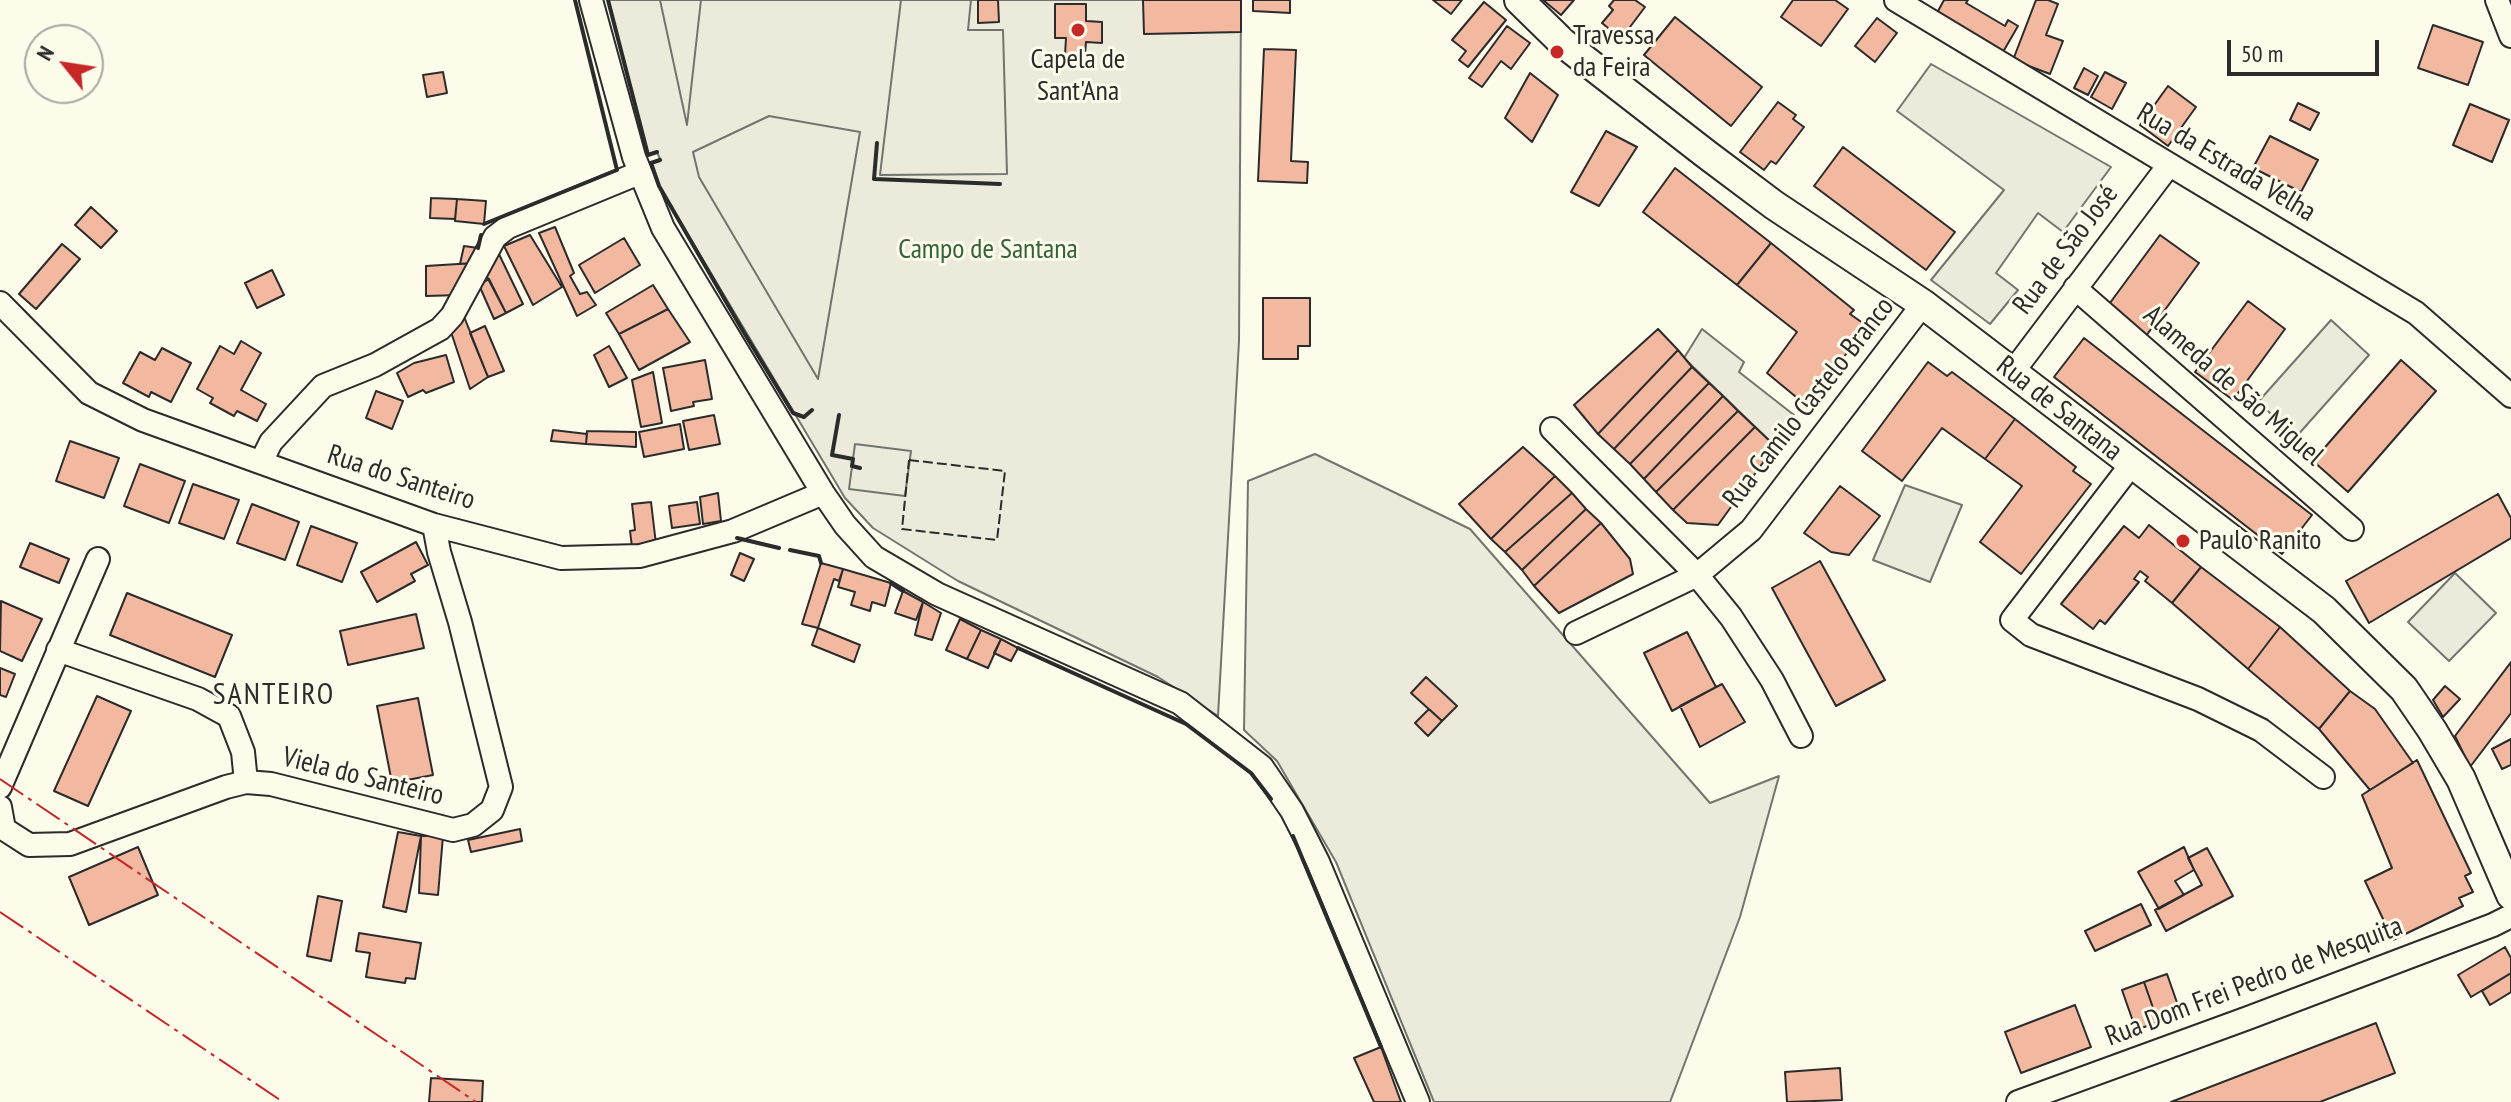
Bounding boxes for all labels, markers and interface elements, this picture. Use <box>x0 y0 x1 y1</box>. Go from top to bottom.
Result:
place label: Travessa da Feira <box>1573 19 1655 85</box>
marker: Capela de Sant'Ana <box>1069 21 1087 39</box>
north arrow <box>24 24 104 104</box>
scale bar <box>2231 24 2383 74</box>
text: 50 m <box>2241 38 2283 69</box>
text: N <box>30 41 60 65</box>
place label: Capela de Sant'Ana <box>1031 43 1125 109</box>
marker: Travessa da Feira <box>1548 43 1566 61</box>
street label: Rua da Estrada Velha <box>2131 96 2321 230</box>
street label: Rua de São José <box>2006 179 2126 321</box>
park label: Campo de Santana <box>898 233 1078 267</box>
street label: Rua Camilo Castelo Branco <box>1716 291 1902 515</box>
street label: Alameda de São Miguel <box>2136 299 2330 473</box>
street label: Rua de Santana <box>1989 350 2129 468</box>
street label: Rua do Santeiro <box>323 438 479 518</box>
place label: Paulo Ranito <box>2199 524 2321 558</box>
marker: Paulo Ranito <box>2174 532 2192 550</box>
district label: SANTEIRO <box>213 677 335 713</box>
street label: Viela do Santeiro <box>279 741 447 813</box>
street label: Rua Dom Frei Pedro de Mesquita <box>2101 910 2407 1054</box>

